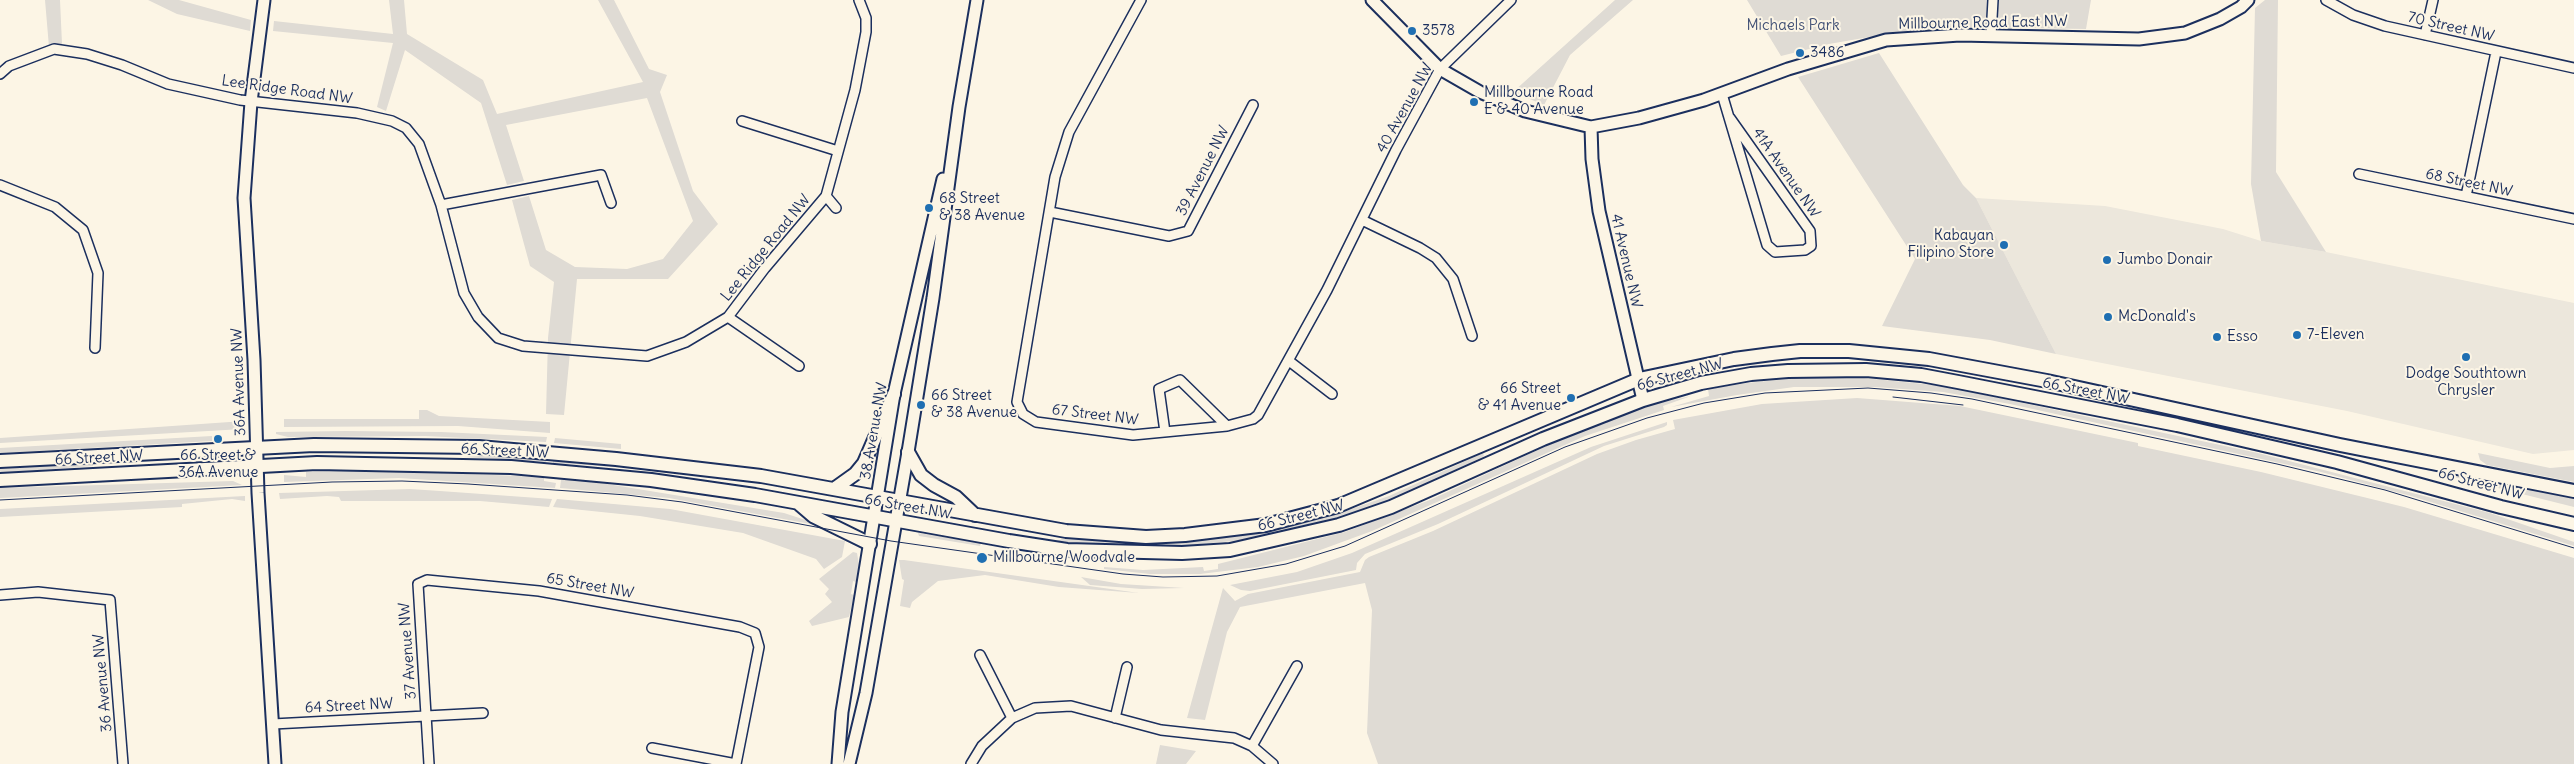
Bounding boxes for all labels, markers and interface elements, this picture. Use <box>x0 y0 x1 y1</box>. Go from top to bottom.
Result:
street label: 70 Street NW <box>2406 8 2496 46</box>
street label: Millbourne Road East NW <box>1898 13 2068 33</box>
park label: Michaels Park <box>1746 17 1840 35</box>
place label: 3578 <box>1422 22 1455 40</box>
marker: 3578 <box>1406 25 1418 37</box>
place label: 3486 <box>1810 44 1844 62</box>
marker: 3486 <box>1794 47 1806 59</box>
street label: 40 Avenue NW <box>1373 60 1437 156</box>
street label: Lee Ridge Road NW <box>220 72 354 108</box>
place label: Millbourne Road E & 40 Avenue <box>1484 84 1593 119</box>
marker: Millbourne Road E & 40 Avenue <box>1468 96 1480 108</box>
street label: 39 Avenue NW <box>1173 123 1233 219</box>
street label: 41A Avenue NW <box>1748 125 1824 221</box>
street label: 68 Street NW <box>2424 165 2514 201</box>
place label: 68 Street & 38 Avenue <box>939 190 1025 225</box>
street label: Lee Ridge Road NW <box>717 191 815 305</box>
marker: 68 Street & 38 Avenue <box>923 202 935 214</box>
street label: 41 Avenue NW <box>1606 212 1646 310</box>
place label: Kabayan Filipino Store <box>1908 227 1994 262</box>
marker: Kabayan Filipino Store <box>1998 239 2010 251</box>
place label: Jumbo Donair <box>2117 251 2213 269</box>
marker: Jumbo Donair <box>2101 254 2113 266</box>
place label: McDonald's <box>2118 308 2196 326</box>
marker: McDonald's <box>2102 311 2114 323</box>
place label: 7-Eleven <box>2307 326 2365 344</box>
street label: 36A Avenue NW <box>228 328 250 436</box>
place label: Esso <box>2227 328 2258 346</box>
marker: 7-Eleven <box>2291 329 2303 341</box>
marker: Esso <box>2211 331 2223 343</box>
marker: Dodge Southtown Chrysler <box>2460 351 2472 363</box>
street label: 66 Street NW <box>1635 355 1725 395</box>
place label: Dodge Southtown Chrysler <box>2406 365 2526 400</box>
street label: 66 Street NW <box>2041 374 2131 408</box>
place label: 66 Street & 41 Avenue <box>1478 380 1561 415</box>
street label: 38 Avenue NW <box>857 381 891 481</box>
place label: 66 Street & 38 Avenue <box>931 387 1017 422</box>
marker: 66 Street & 41 Avenue <box>1565 392 1577 404</box>
marker: 66 Street & 38 Avenue <box>915 399 927 411</box>
street label: 67 Street NW <box>1051 401 1139 429</box>
marker: 66 Street & 36A Avenue <box>212 433 224 445</box>
street label: 66 Street NW <box>460 440 550 462</box>
street label: 66 Street NW <box>54 447 144 469</box>
place label: 66 Street & 36A Avenue <box>178 447 258 482</box>
street label: 66 Street NW <box>2436 464 2526 504</box>
street label: 66 Street NW <box>863 490 953 524</box>
street label: 66 Street NW <box>1256 497 1346 535</box>
place label: Millbourne/Woodvale <box>993 549 1135 567</box>
marker: Millbourne/Woodvale <box>975 551 989 565</box>
street label: 65 Street NW <box>545 569 635 603</box>
street label: 37 Avenue NW <box>396 602 420 700</box>
street label: 36 Avenue NW <box>90 633 116 733</box>
street label: 64 Street NW <box>304 695 394 717</box>

